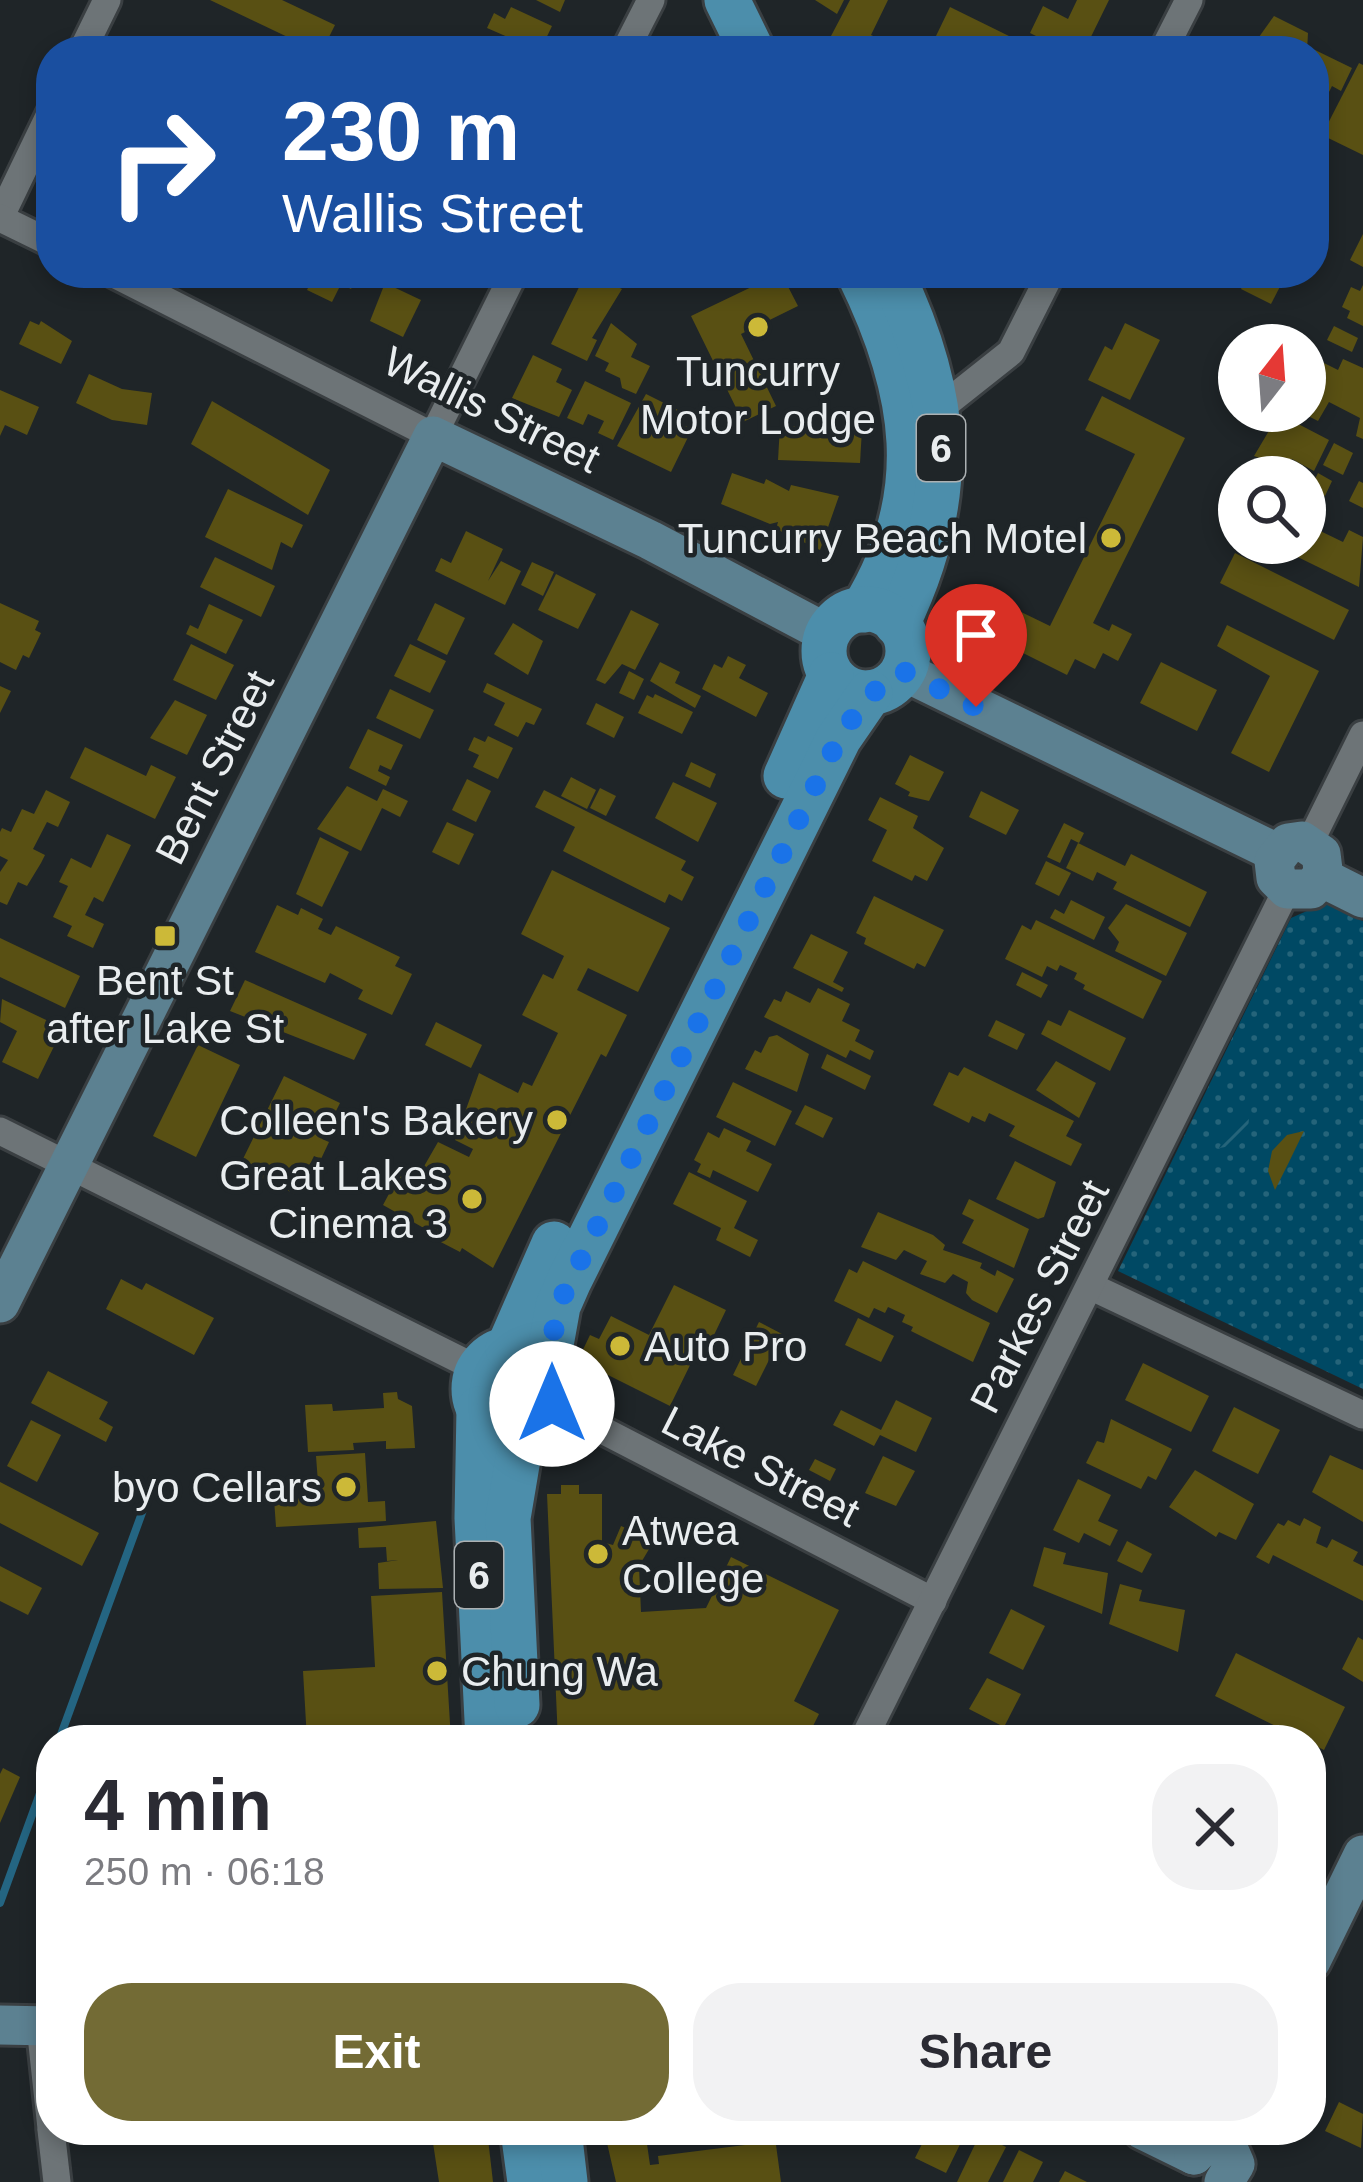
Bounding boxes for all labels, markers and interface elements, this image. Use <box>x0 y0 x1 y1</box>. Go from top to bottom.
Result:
icon: right <box>84 84 240 240</box>
text: 230 m <box>282 84 520 178</box>
text: Wallis Street <box>282 183 583 243</box>
marker: Tuncurry Motor Lodge <box>745 314 771 340</box>
north arrow <box>1218 324 1326 432</box>
map controls <box>1218 324 1326 564</box>
street label: Wallis Street <box>376 337 608 482</box>
place label: Tuncurry Motor Lodge <box>640 348 876 443</box>
road number: 6 <box>917 415 965 481</box>
button: search <box>1218 456 1326 564</box>
place label: Tuncurry Beach Motel <box>678 515 1087 562</box>
marker: Tuncurry Beach Motel <box>1098 525 1124 551</box>
pin <box>925 584 1027 707</box>
icon: arrive <box>943 602 1009 668</box>
street label: Bent Street <box>146 663 283 872</box>
marker: Bent St after Lake St <box>152 923 178 949</box>
place label: Bent St after Lake St <box>46 957 284 1052</box>
place label: Colleen's Bakery <box>219 1097 533 1144</box>
marker: Colleen's Bakery <box>544 1107 570 1133</box>
place label: Great Lakes Cinema 3 <box>219 1152 448 1247</box>
street label: Parkes Street <box>961 1172 1118 1420</box>
marker: Great Lakes Cinema 3 <box>459 1186 485 1212</box>
place label: Auto Pro <box>644 1323 807 1370</box>
marker: Auto Pro <box>607 1333 633 1359</box>
position arrow <box>489 1341 615 1467</box>
street label: Lake Street <box>654 1397 867 1536</box>
place label: byo Cellars <box>112 1464 322 1511</box>
marker: byo Cellars <box>333 1474 359 1500</box>
place label: Atwea College <box>622 1507 764 1602</box>
marker: Atwea College <box>585 1541 611 1567</box>
road number: 6 <box>455 1542 503 1608</box>
place label: Chung Wa <box>461 1648 659 1695</box>
marker: Chung Wa <box>424 1658 450 1684</box>
button: close <box>1152 1764 1278 1890</box>
text: 4 min <box>84 1765 272 1845</box>
text: 250 m · 06:18 <box>84 1850 325 1893</box>
button: Exit <box>84 1983 669 2121</box>
button: Share <box>693 1983 1278 2121</box>

